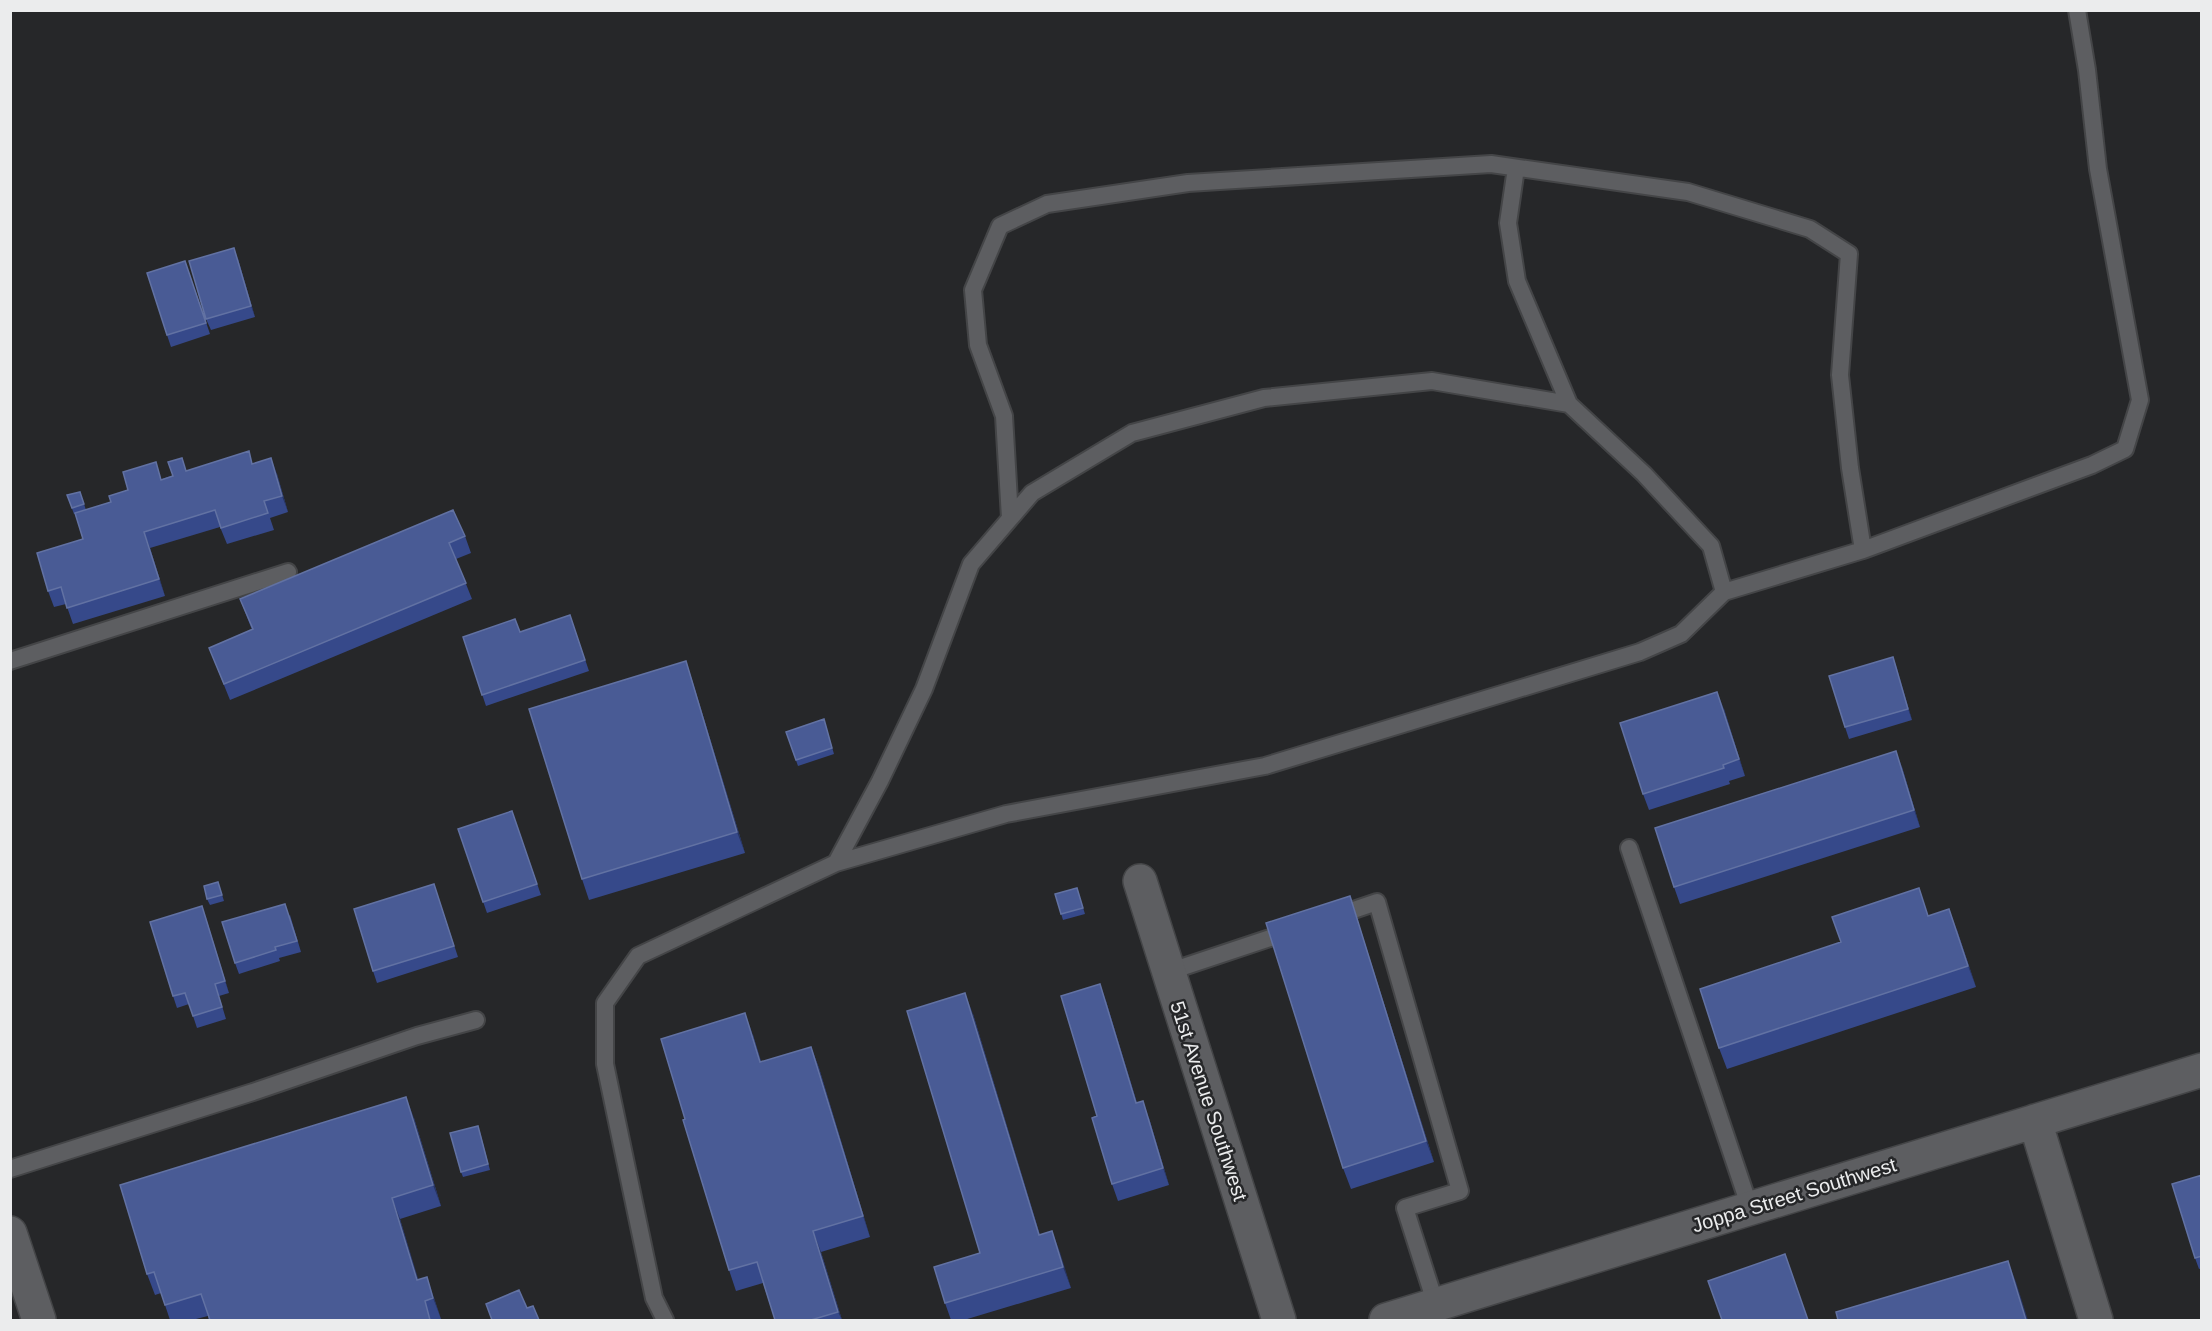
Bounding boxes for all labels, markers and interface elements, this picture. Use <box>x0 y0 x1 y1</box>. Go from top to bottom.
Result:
street label: 51st Avenue Southwest <box>1166 998 1252 1204</box>
street label: Joppa Street Southwest <box>1689 1153 1899 1237</box>

